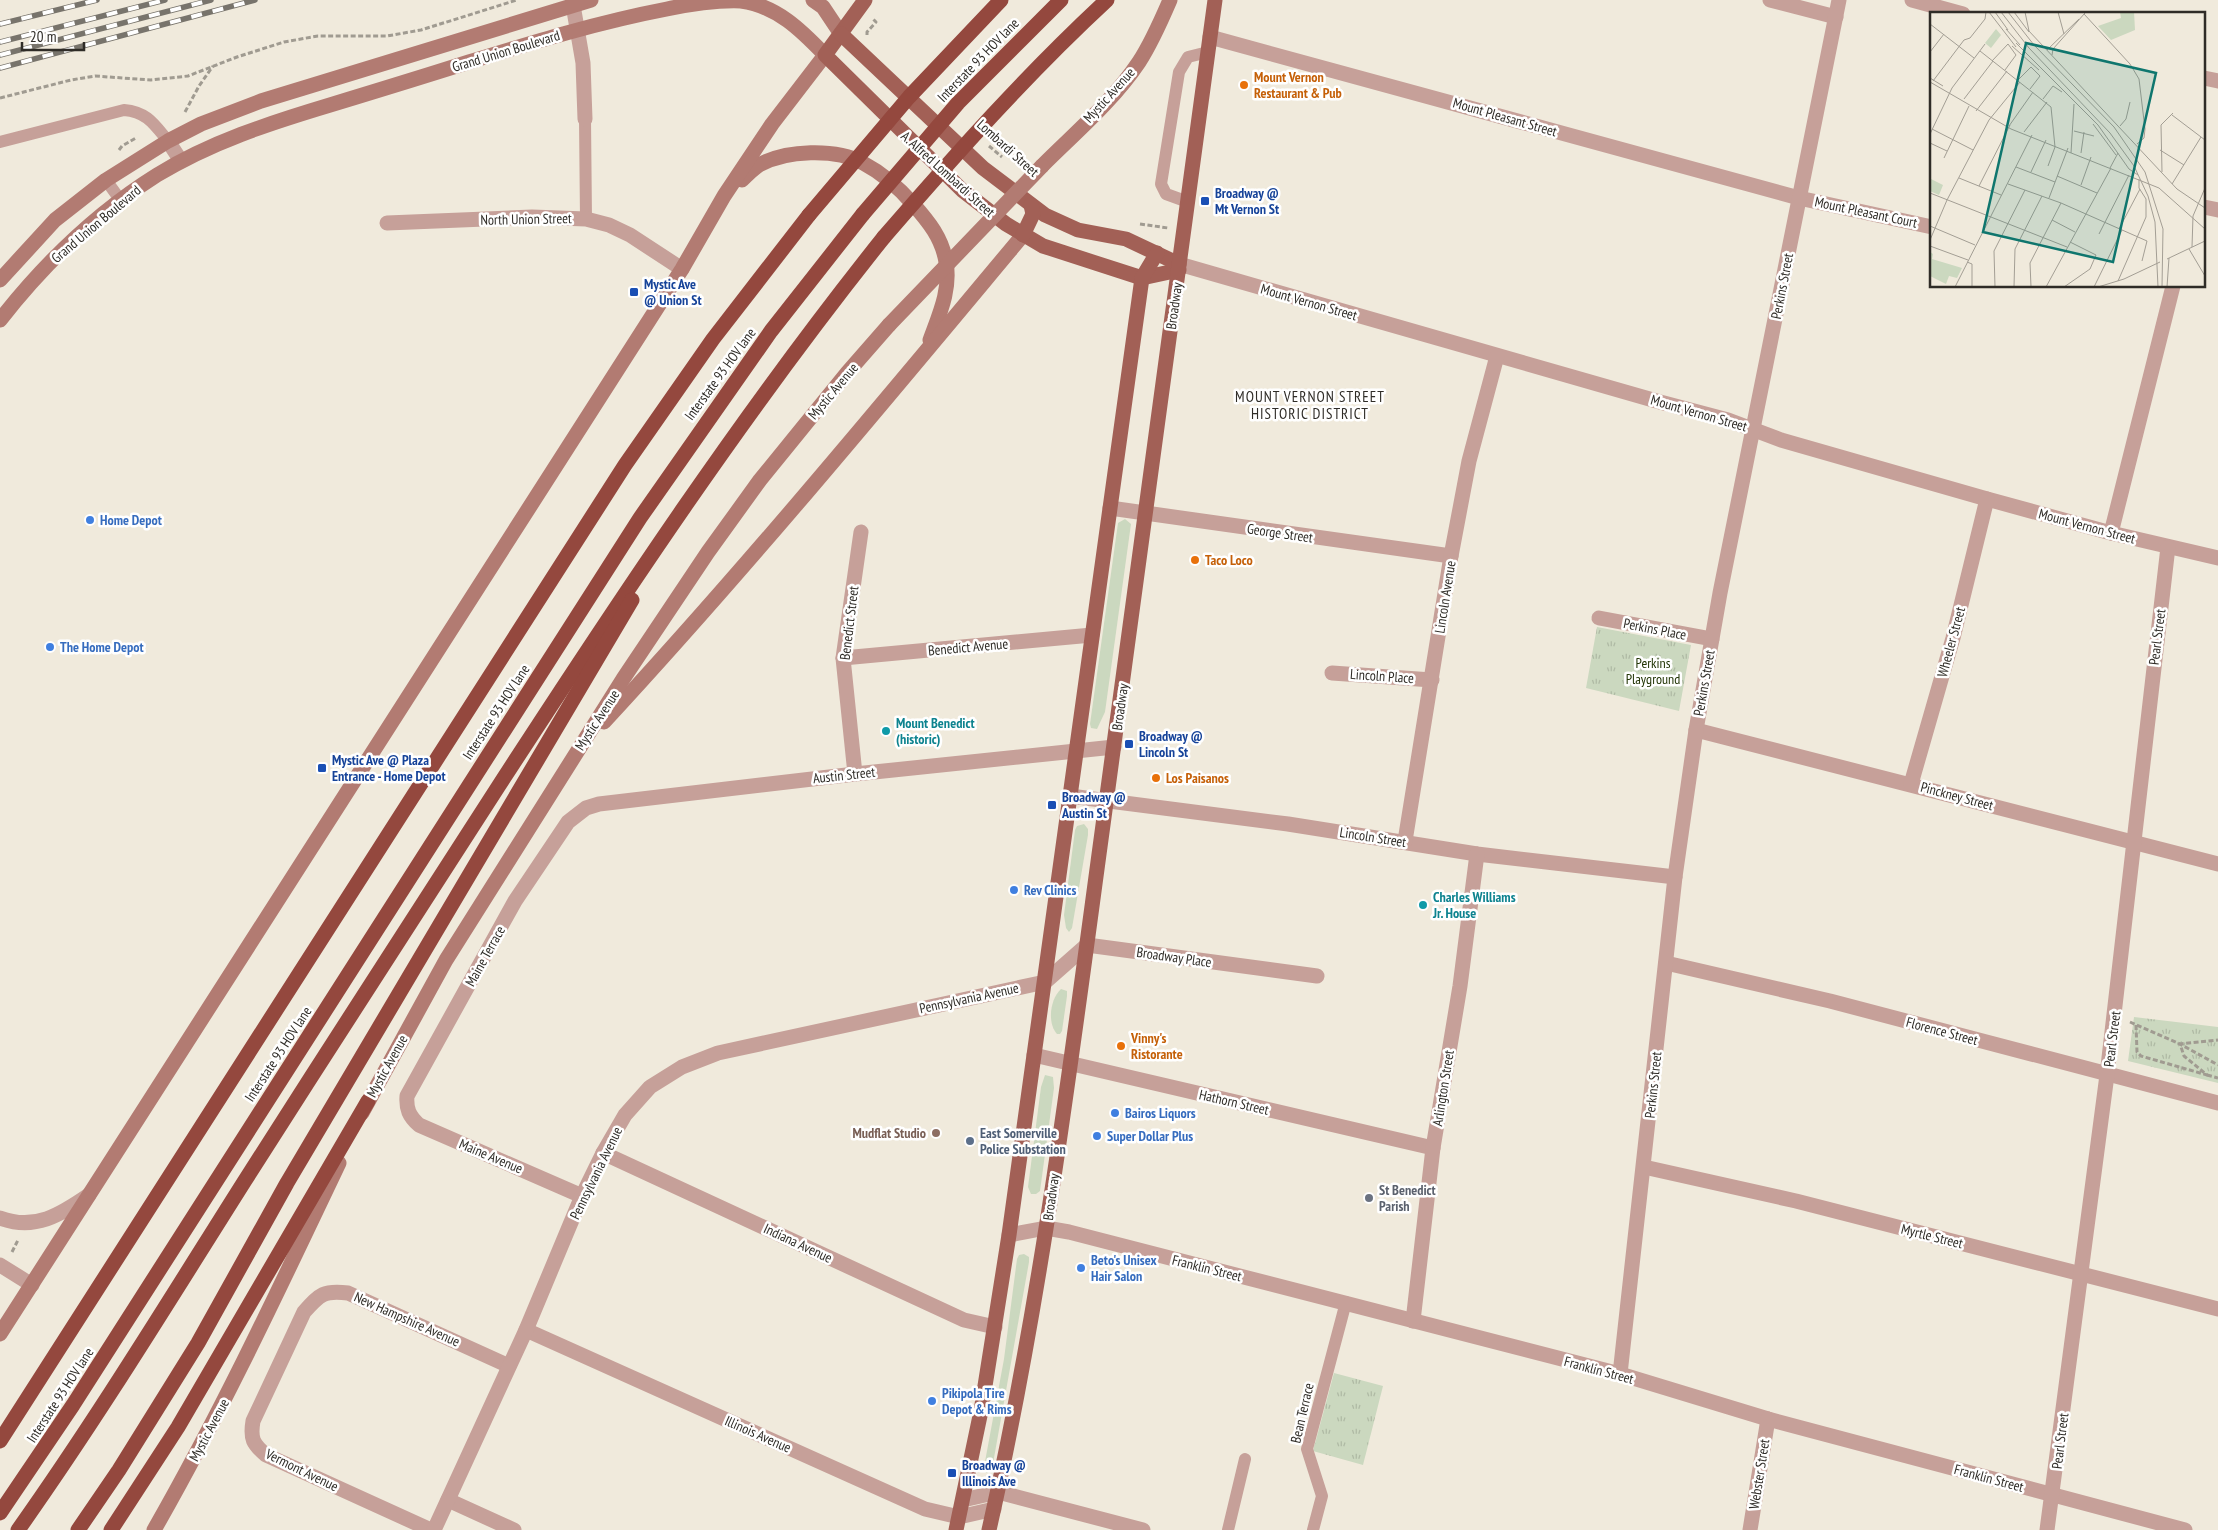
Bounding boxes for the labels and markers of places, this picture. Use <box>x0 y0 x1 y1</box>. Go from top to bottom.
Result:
place label: Mount Vernon Restaurant & Pub <box>1254 68 1342 102</box>
marker: Mount Vernon Restaurant & Pub <box>1238 79 1250 91</box>
place label: Broadway @ Mt Vernon St <box>1215 184 1279 218</box>
marker: Broadway @ Mt Vernon St <box>1199 195 1211 207</box>
place label: Mystic Ave @ Union St <box>644 275 701 309</box>
marker: Mystic Ave @ Union St <box>628 286 640 298</box>
place label: Home Depot <box>100 511 162 529</box>
marker: Home Depot <box>84 514 96 526</box>
place label: Taco Loco <box>1205 551 1253 569</box>
marker: Taco Loco <box>1189 554 1201 566</box>
place label: The Home Depot <box>60 638 144 656</box>
marker: The Home Depot <box>44 641 56 653</box>
place label: Mount Benedict (historic) <box>896 714 974 748</box>
marker: Mount Benedict (historic) <box>880 725 892 737</box>
place label: Broadway @ Lincoln St <box>1139 727 1203 761</box>
marker: Broadway @ Lincoln St <box>1123 738 1135 750</box>
place label: Mystic Ave @ Plaza Entrance - Home Depot <box>332 751 446 785</box>
marker: Mystic Ave @ Plaza Entrance - Home Depot <box>316 762 328 774</box>
place label: Los Paisanos <box>1166 769 1229 787</box>
marker: Los Paisanos <box>1150 772 1162 784</box>
place label: Broadway @ Austin St <box>1061 788 1126 822</box>
marker: Broadway @ Austin St <box>1046 799 1058 811</box>
place label: Rev Clinics <box>1024 881 1076 899</box>
marker: Rev Clinics <box>1008 884 1020 896</box>
place label: Charles Williams Jr. House <box>1432 888 1516 922</box>
marker: Charles Williams Jr. House <box>1417 899 1429 911</box>
place label: Vinny's Ristorante <box>1130 1029 1183 1063</box>
marker: Vinny's Ristorante <box>1115 1040 1127 1052</box>
place label: Bairos Liquors <box>1125 1104 1196 1122</box>
marker: Bairos Liquors <box>1109 1107 1121 1119</box>
place label: Mudflat Studio <box>853 1124 926 1142</box>
place label: East Somerville Police Substation <box>980 1124 1066 1158</box>
marker: Mudflat Studio <box>930 1127 942 1139</box>
place label: Super Dollar Plus <box>1107 1127 1193 1145</box>
marker: Super Dollar Plus <box>1091 1130 1103 1142</box>
marker: East Somerville Police Substation <box>964 1135 976 1147</box>
place label: St Benedict Parish <box>1379 1181 1436 1215</box>
marker: St Benedict Parish <box>1363 1192 1375 1204</box>
place label: Beto's Unisex Hair Salon <box>1091 1251 1158 1285</box>
marker: Beto's Unisex Hair Salon <box>1075 1262 1087 1274</box>
place label: Pikipola Tire Depot & Rims <box>942 1384 1012 1418</box>
marker: Pikipola Tire Depot & Rims <box>926 1395 938 1407</box>
place label: Broadway @ Illinois Ave <box>962 1456 1026 1490</box>
marker: Broadway @ Illinois Ave <box>946 1467 958 1479</box>

